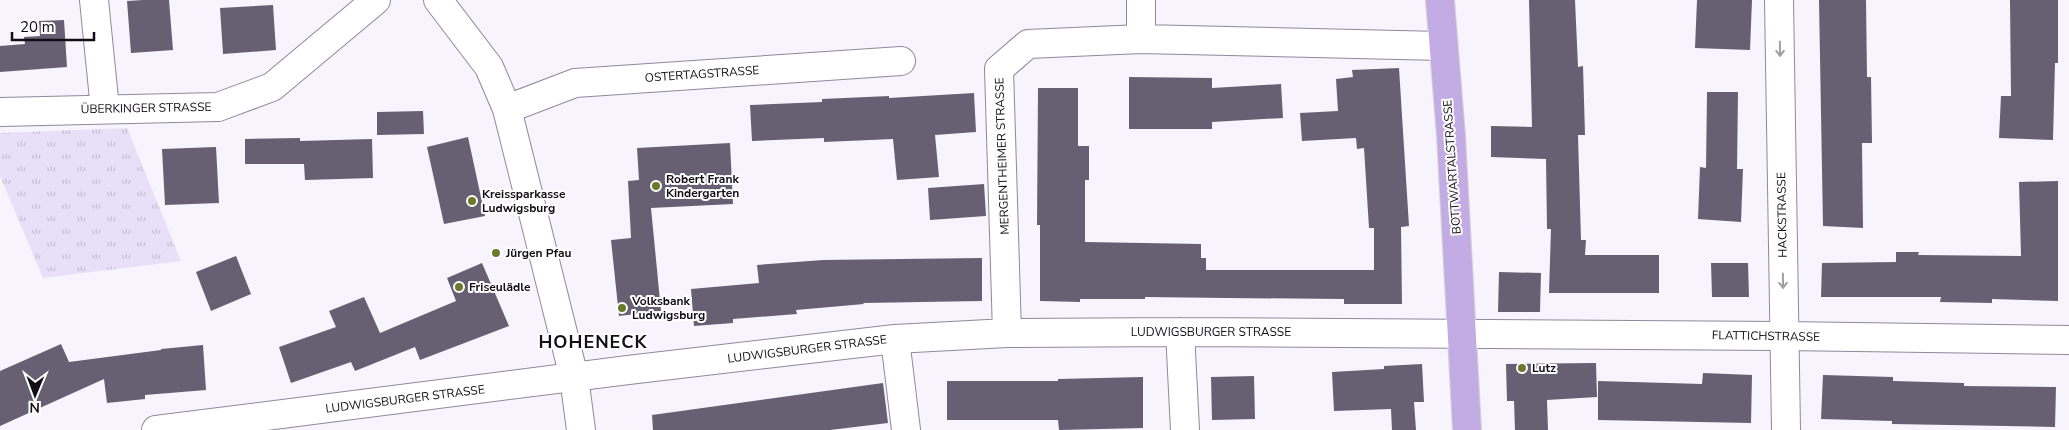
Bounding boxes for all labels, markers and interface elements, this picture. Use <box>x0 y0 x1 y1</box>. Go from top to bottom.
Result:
scale bar <box>12 10 95 42</box>
text: 20 m <box>20 17 55 37</box>
one-way arrow <box>1775 40 1785 56</box>
street label: OSTERTAGSTRASSE <box>644 62 760 86</box>
street label: MERGENTHEIMER STRASSE <box>991 77 1013 235</box>
street label: ÜBERKINGER STRASSE <box>80 99 212 117</box>
street label: BOTTWARTALSTRASSE <box>1439 99 1465 235</box>
place label: Robert Frank Kindergarten <box>666 171 739 201</box>
street label: HACKSTRASSE <box>1773 172 1791 258</box>
marker: Robert Frank Kindergarten <box>650 180 662 192</box>
place label: Kreissparkasse Ludwigsburg <box>482 186 566 216</box>
marker: Kreissparkasse Ludwigsburg <box>466 195 478 207</box>
place label: Jürgen Pfau <box>505 245 572 261</box>
marker: Jürgen Pfau <box>490 247 502 259</box>
one-way arrow <box>1778 272 1788 289</box>
place label: Friseulädle <box>469 279 531 295</box>
marker: Friseulädle <box>453 281 465 293</box>
place label: Volksbank Ludwigsburg <box>631 293 705 323</box>
marker: Volksbank Ludwigsburg <box>616 302 628 314</box>
street label: LUDWIGSBURGER STRASSE <box>1131 324 1291 340</box>
street label: FLATTICHSTRASSE <box>1712 327 1820 345</box>
district label: HOHENECK <box>538 330 648 354</box>
street label: LUDWIGSBURGER STRASSE <box>726 331 888 367</box>
place label: Lutz <box>1532 360 1556 376</box>
marker: Lutz <box>1516 362 1528 374</box>
north arrow <box>10 370 60 420</box>
street label: LUDWIGSBURGER STRASSE <box>324 381 486 417</box>
text: N <box>29 398 40 417</box>

